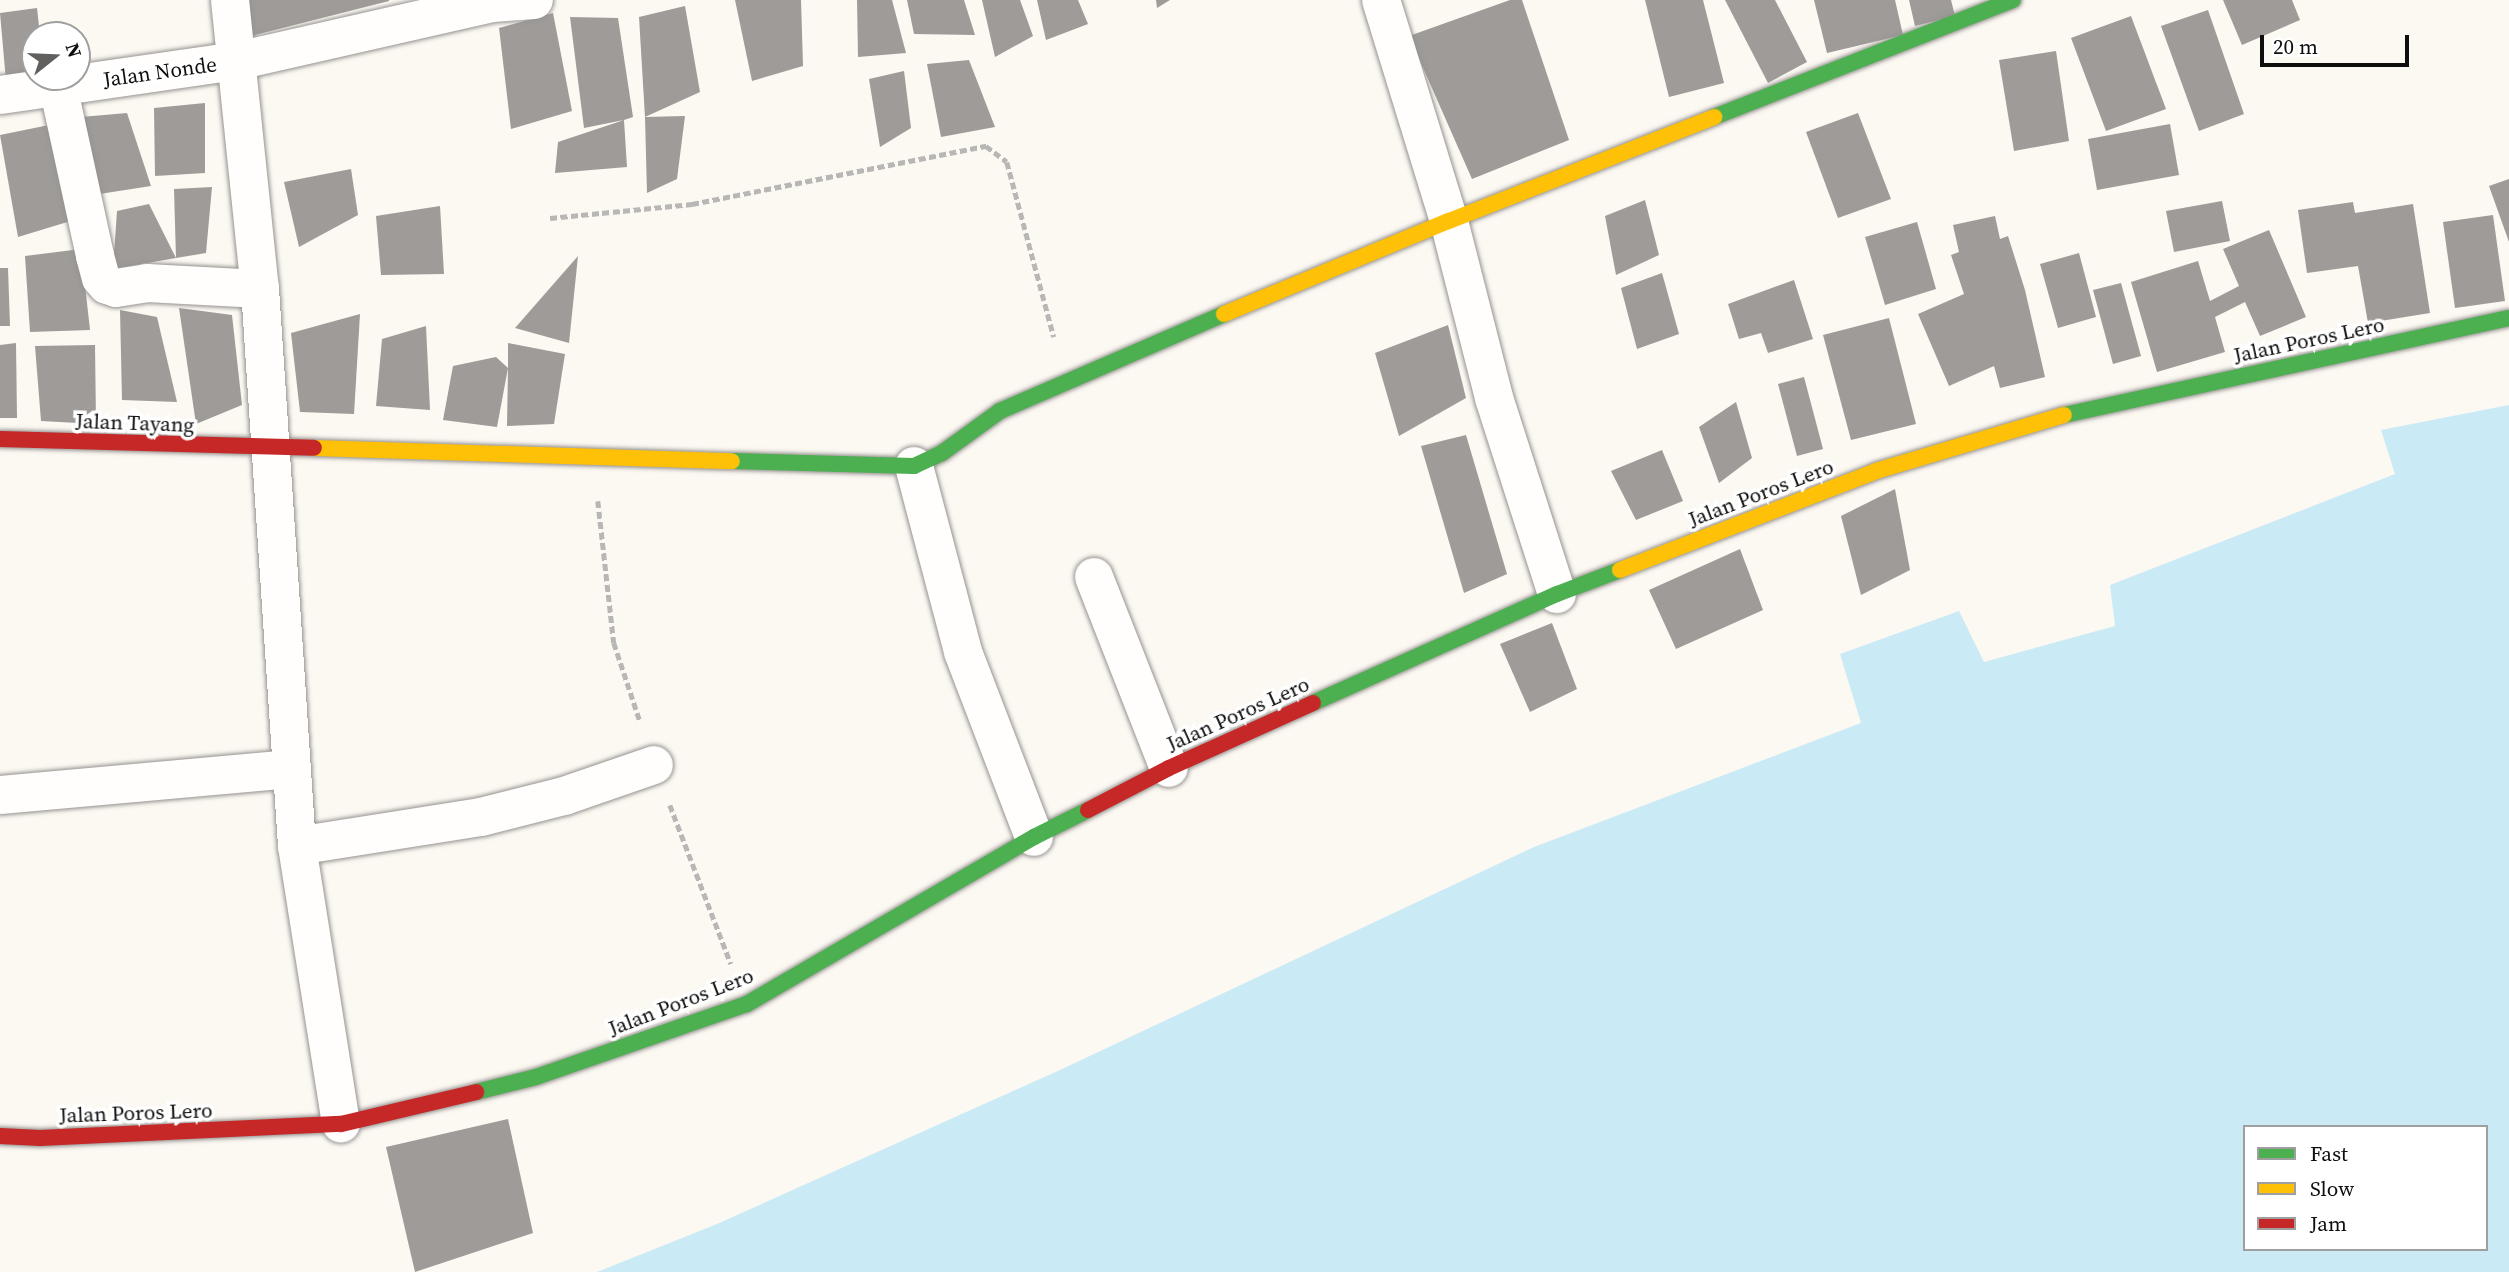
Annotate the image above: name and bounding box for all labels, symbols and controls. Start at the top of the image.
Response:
north arrow [21,21,91,91]
scale bar [2264,21,2413,65]
text: 20 m [2273,32,2318,61]
text: N [60,40,89,61]
street label: Jalan Nonde [102,52,218,92]
street label: Jalan Poros Lero [2231,312,2387,368]
street label: Jalan Tayang [75,408,195,438]
street label: Jalan Poros Lero [1685,454,1837,532]
street label: Jalan Poros Lero [1163,671,1313,757]
street label: Jalan Poros Lero [605,963,757,1041]
street label: Jalan Poros Lero [59,1098,213,1128]
legend [2243,1125,2488,1251]
text: Fast [2310,1139,2348,1168]
text: Slow [2310,1174,2354,1203]
text: Jam [2310,1209,2347,1238]

